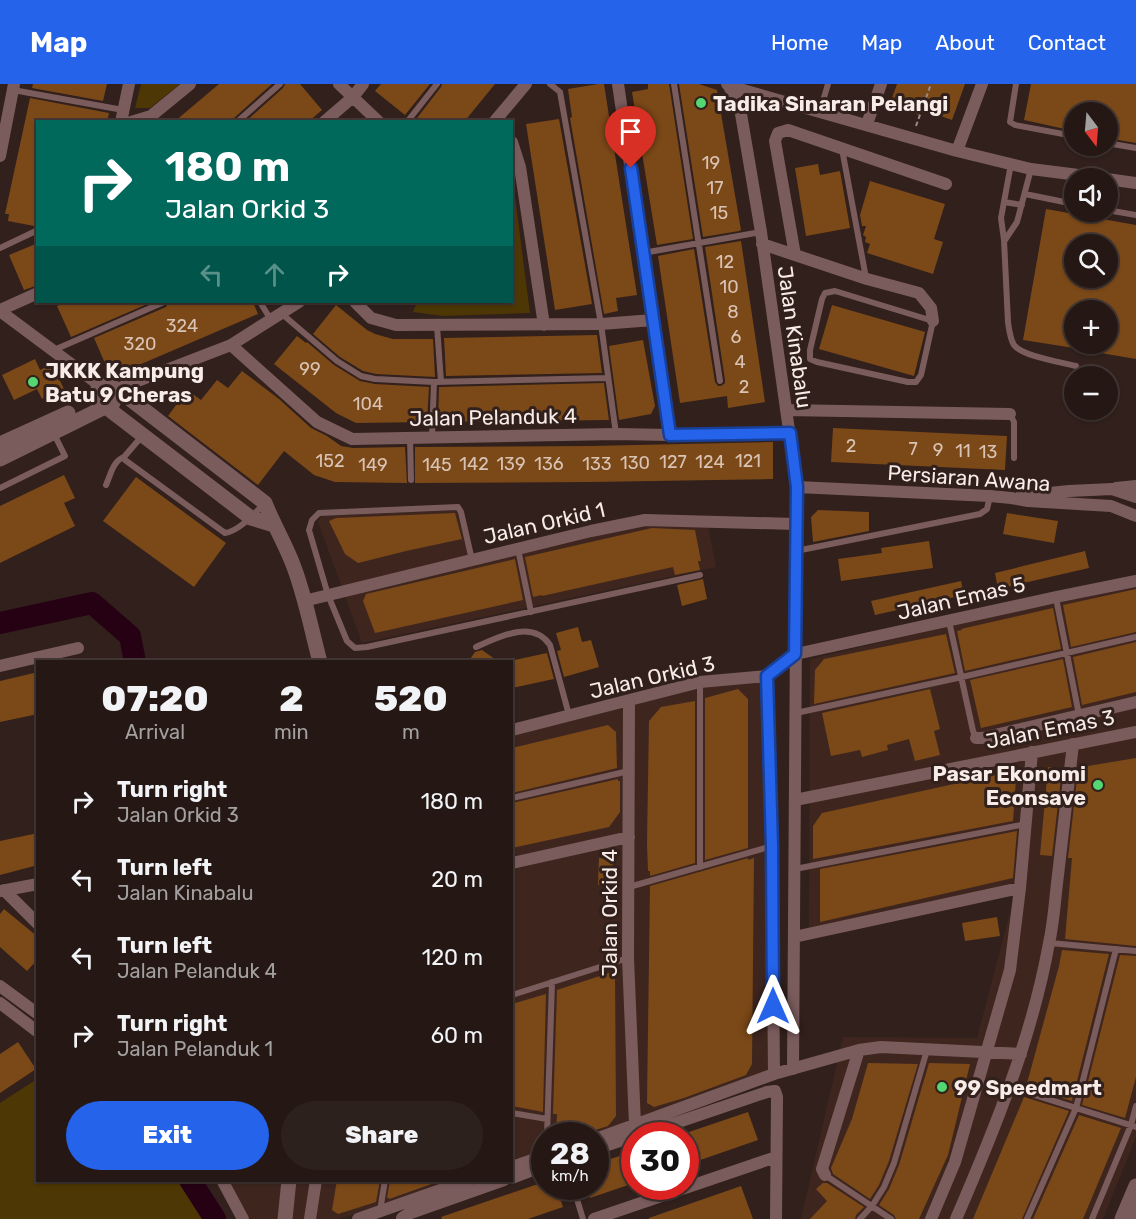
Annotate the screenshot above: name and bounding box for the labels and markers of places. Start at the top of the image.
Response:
place label: Tadika Sinaran Pelangi [713,91,948,116]
marker: Tadika Sinaran Pelangi [694,96,708,110]
pin [605,106,656,168]
place label: JKKK Kampung Batu 9 Cheras [45,358,204,407]
marker: JKKK Kampung Batu 9 Cheras [26,375,40,389]
place label: Pasar Ekonomi Econsave [932,761,1086,810]
marker: Pasar Ekonomi Econsave [1091,778,1105,792]
place label: 99 Speedmart [954,1075,1102,1100]
marker: 99 Speedmart [935,1080,949,1094]

